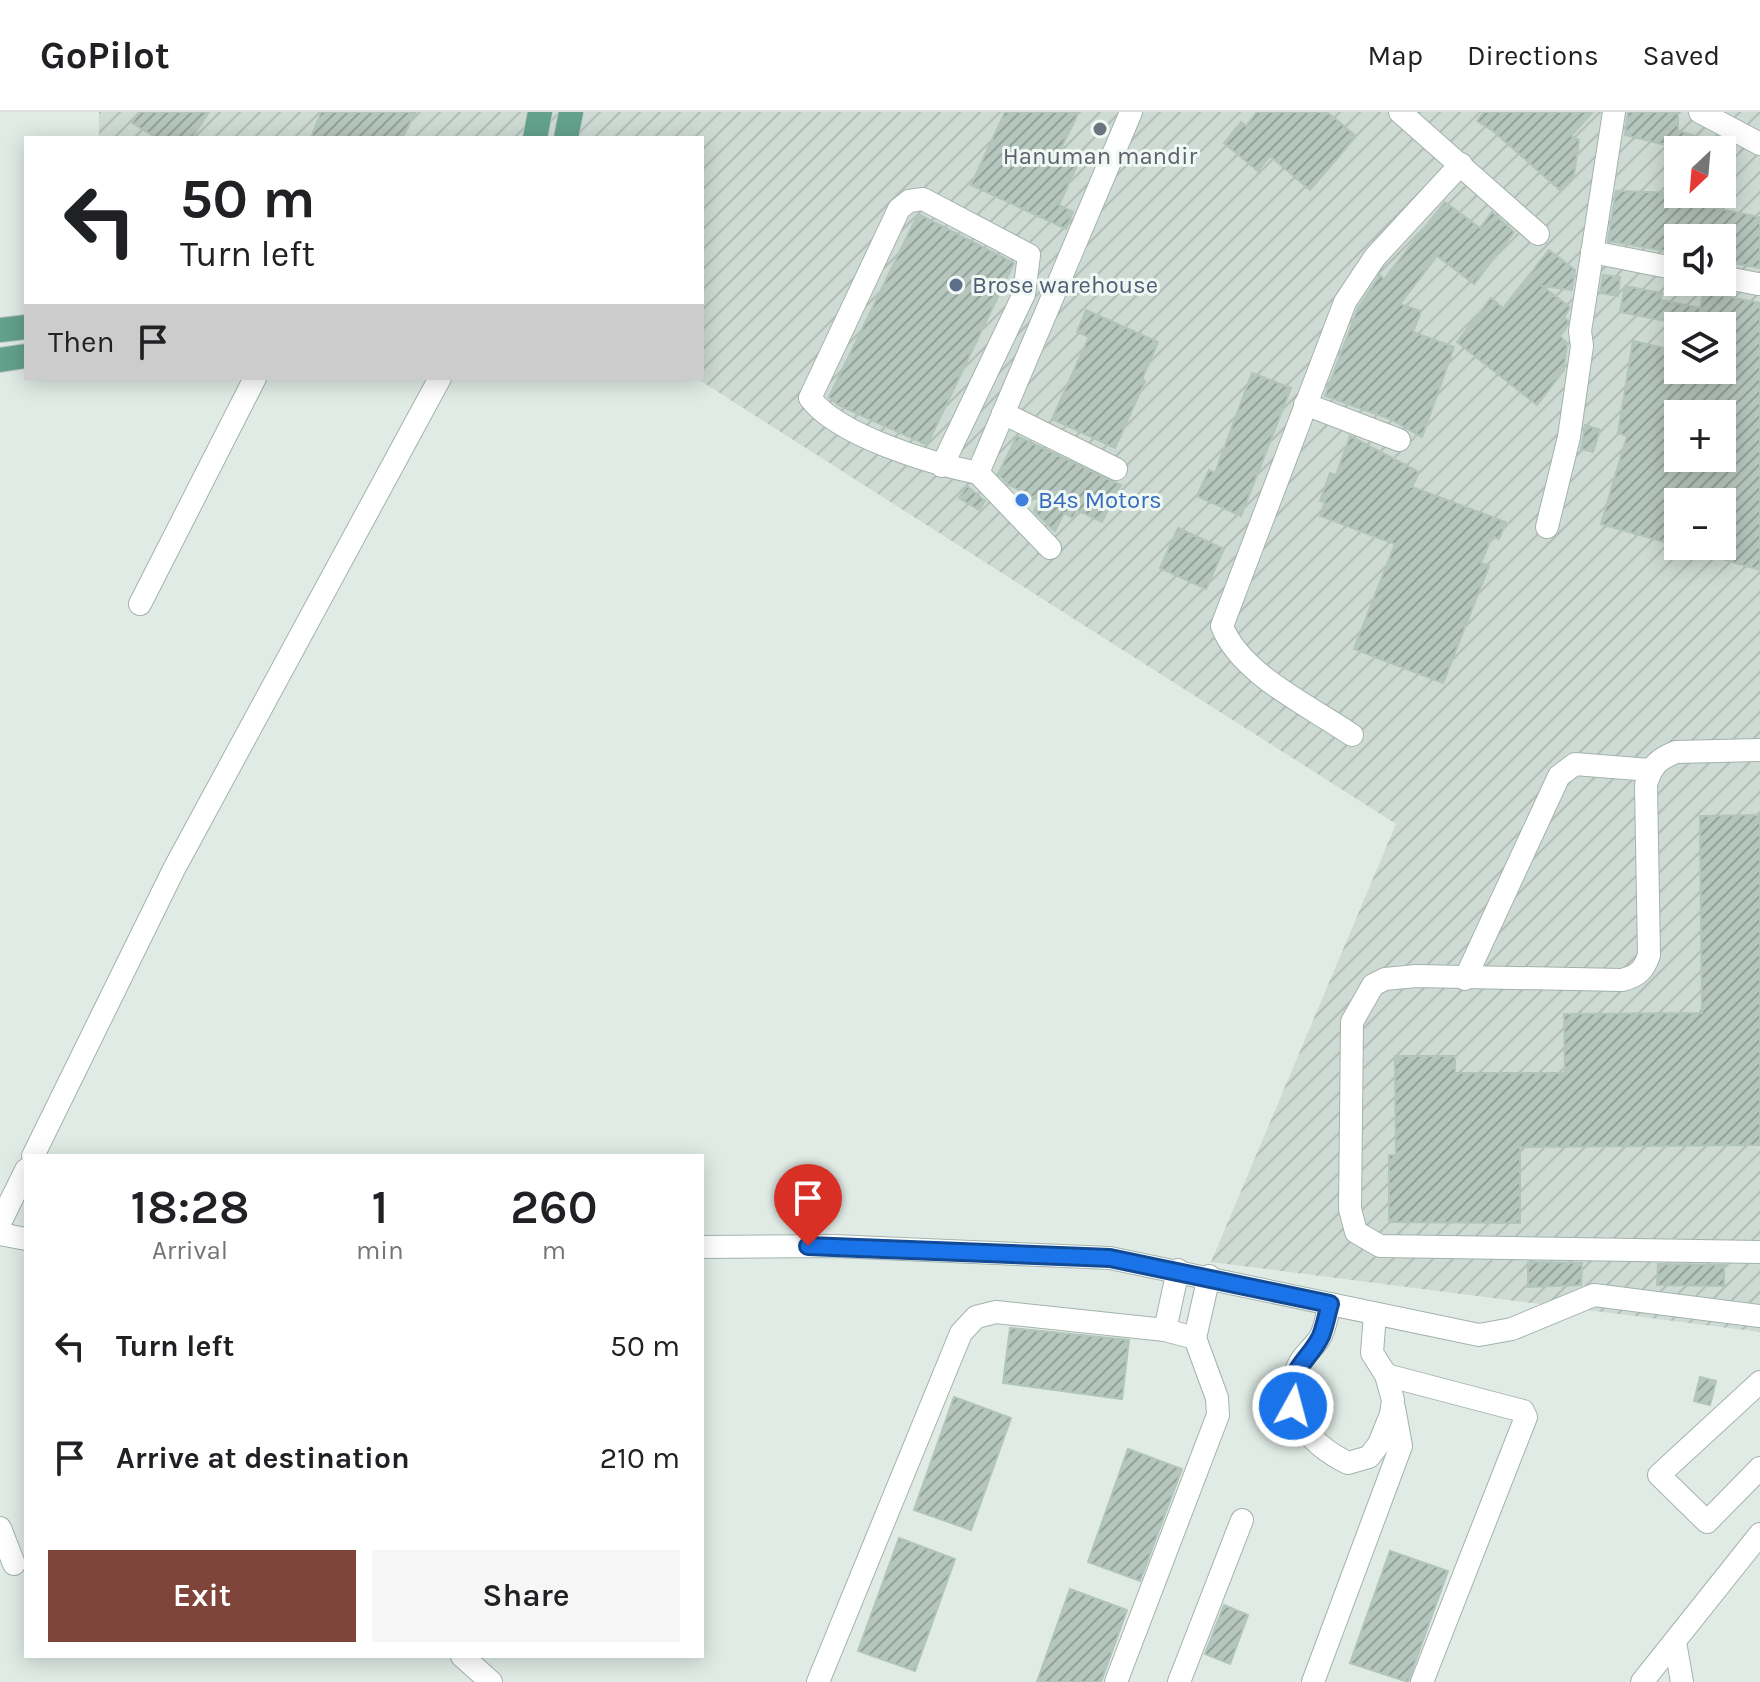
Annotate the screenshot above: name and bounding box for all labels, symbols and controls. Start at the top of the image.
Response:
text: GoPilot [40,33,170,78]
text: Map [1368,39,1423,72]
text: Directions [1467,39,1599,72]
text: Saved [1643,39,1720,72]
marker: Hanuman mandir [1091,120,1109,138]
north arrow [1664,136,1736,208]
map controls [1664,136,1736,560]
place label: Hanuman mandir [1003,142,1197,170]
text: 50 m [180,166,315,231]
icon: left [48,168,152,272]
button: sound [1664,224,1736,296]
text: Turn left [180,233,315,275]
place label: Brose warehouse [972,271,1158,299]
marker: Brose warehouse [947,276,965,294]
button: layers [1664,312,1736,384]
icon: arrive [131,320,175,364]
text: Then [48,324,115,360]
button: + [1664,400,1736,472]
place label: B4s Motors [1038,486,1162,514]
button: − [1664,488,1736,560]
marker: B4s Motors [1013,491,1031,509]
pin [774,1164,842,1246]
icon: arrive [786,1176,830,1220]
text: 18:28 [130,1179,250,1235]
text: 1 [372,1179,388,1235]
text: 260 [510,1179,598,1235]
text: Arrival [152,1235,228,1266]
text: min [356,1235,404,1266]
text: m [542,1235,566,1266]
icon: left [48,1324,92,1368]
text: Turn left [116,1328,234,1364]
text: 50 m [610,1328,680,1364]
position arrow [1251,1364,1335,1448]
icon: arrive [48,1436,92,1480]
text: Arrive at destination [116,1440,410,1476]
text: 210 m [600,1440,680,1476]
button: Exit [48,1550,356,1642]
button: Share [372,1550,680,1642]

